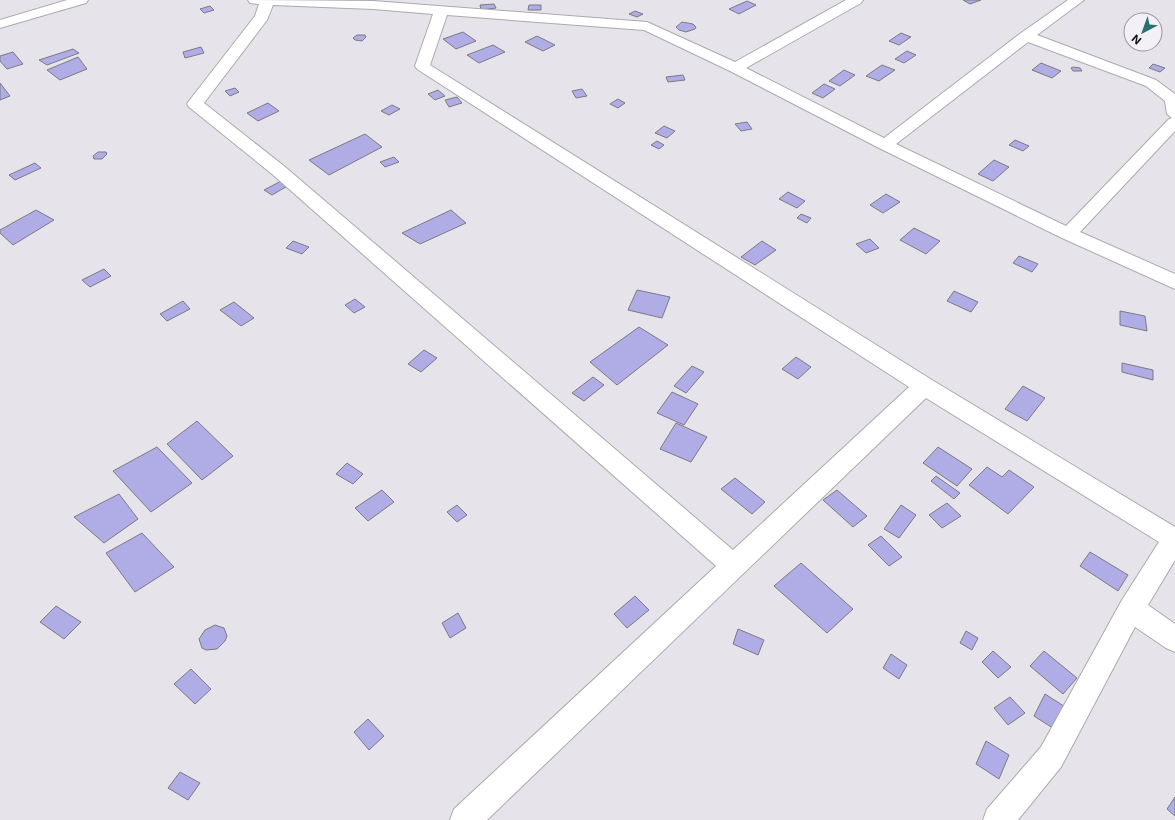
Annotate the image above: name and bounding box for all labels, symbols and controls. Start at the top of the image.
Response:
north arrow [1123,12,1163,52]
text: N [1129,32,1144,48]

